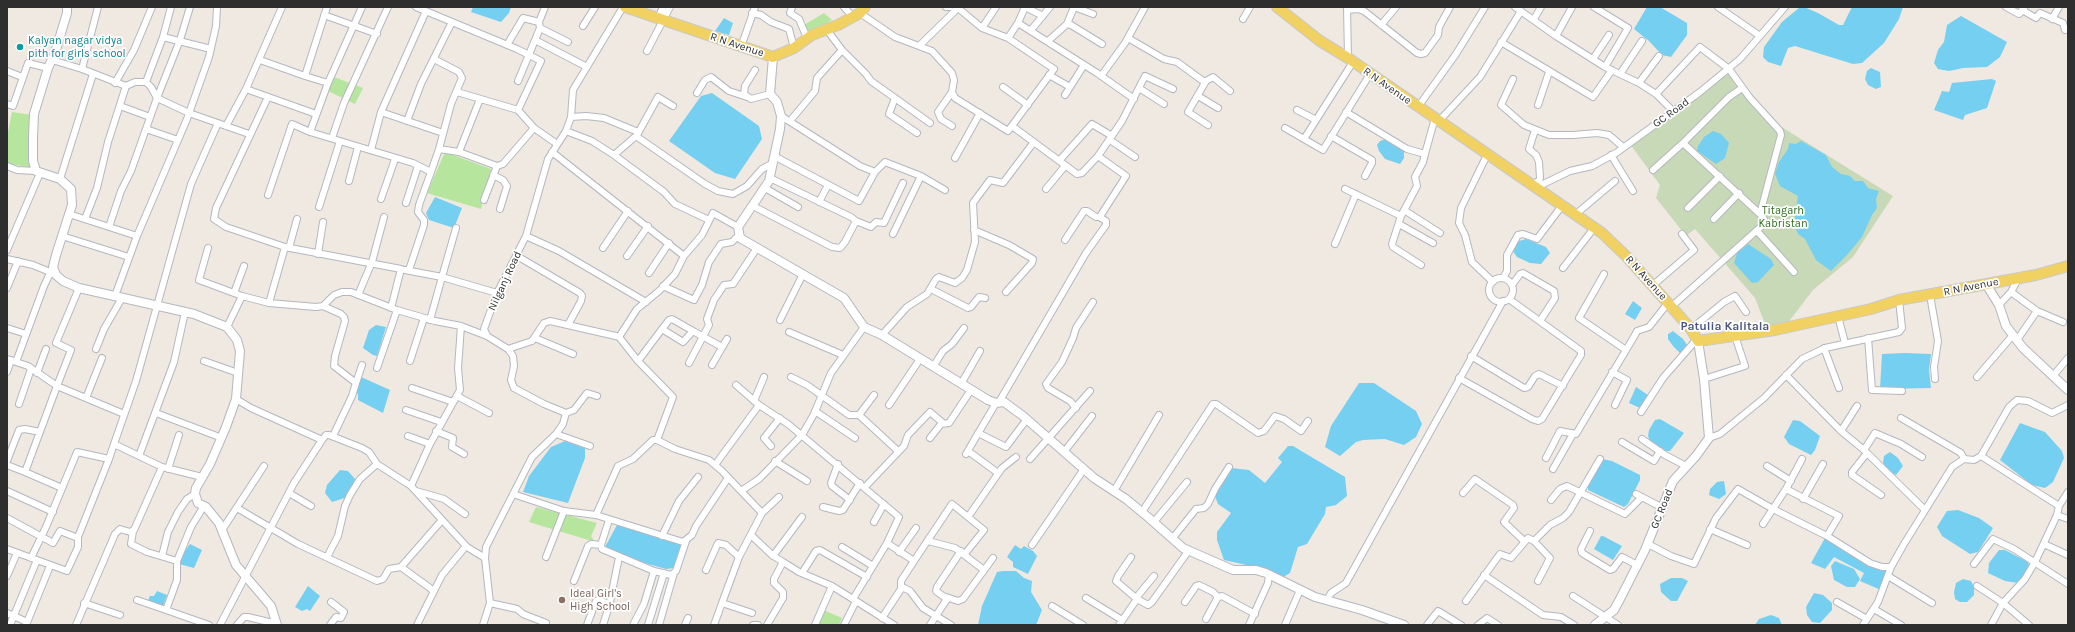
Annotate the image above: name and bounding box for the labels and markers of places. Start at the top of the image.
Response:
place label: Kalyan nagar vidya pith for girls school [28,34,126,60]
marker: Kalyan nagar vidya pith for girls school [15,42,25,52]
place label: Ideal Girl's High School [570,587,630,613]
marker: Ideal Girl's High School [557,595,567,605]

